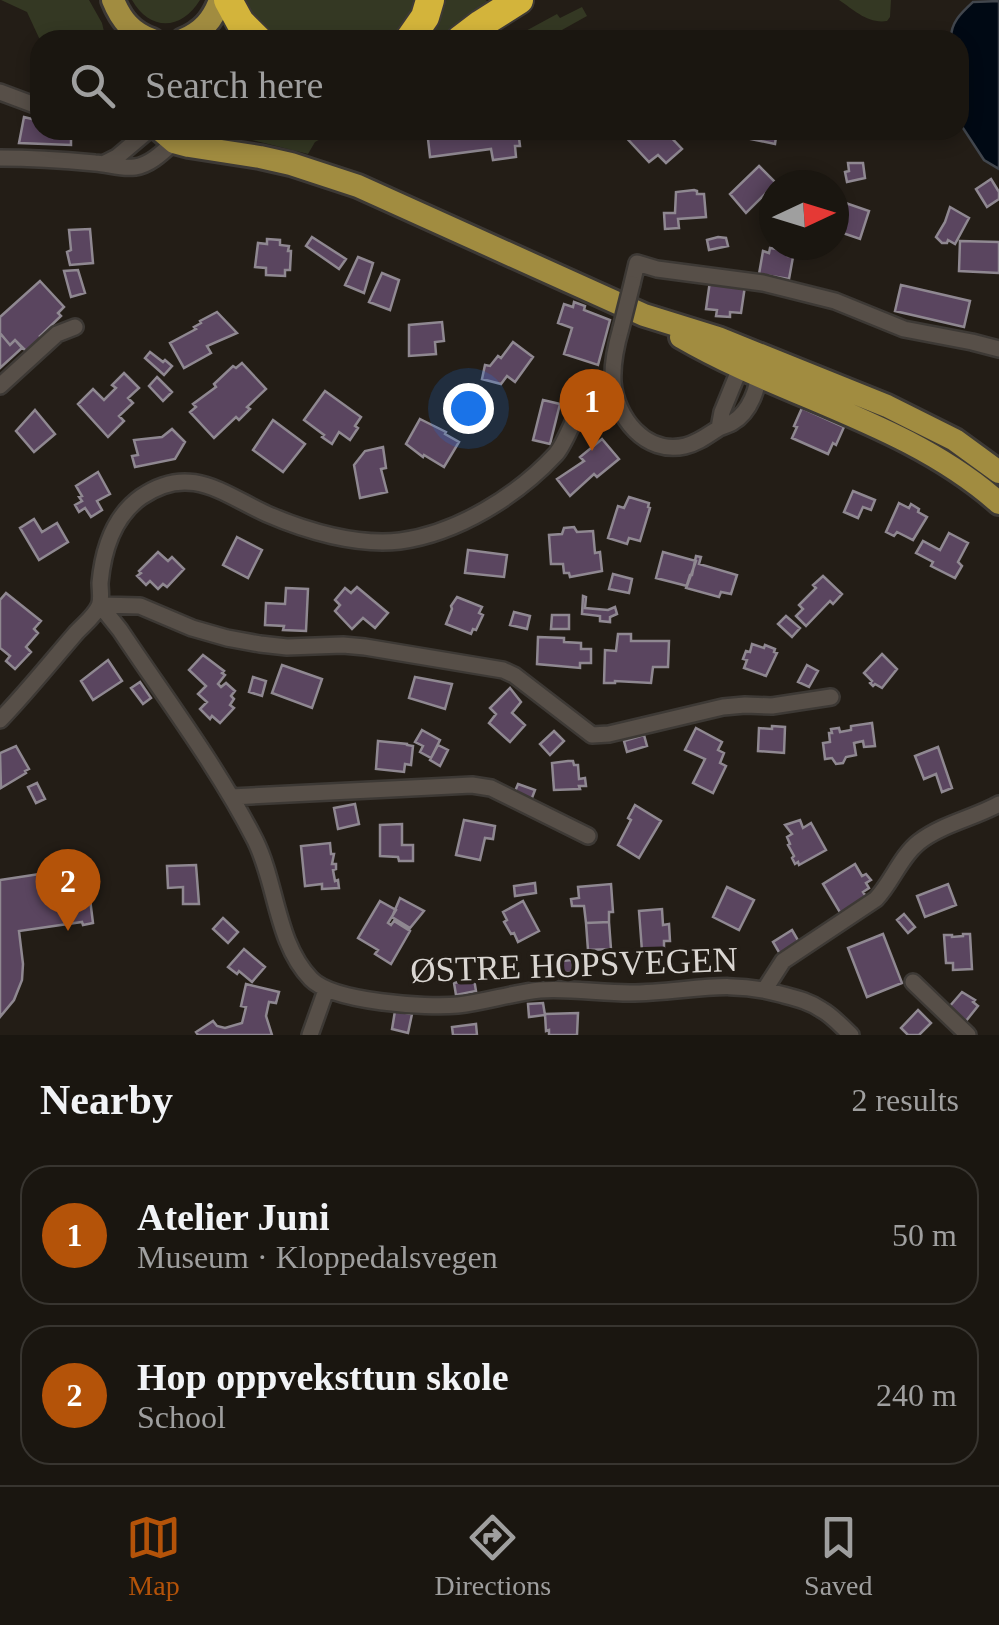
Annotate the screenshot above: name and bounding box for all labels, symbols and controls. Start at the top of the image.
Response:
search box [30,30,969,140]
icon: search [65,58,120,113]
text: Search here [145,64,323,106]
north arrow [759,170,849,260]
pin: 1 [560,368,624,451]
your location [443,383,494,434]
pin: 2 [36,848,100,931]
street label: ØSTRE HOPSVEGEN [410,940,738,990]
text: Nearby [40,1077,173,1123]
text: 2 results [851,1082,959,1118]
text: Atelier Juni [137,1196,329,1238]
text: 1 [67,1217,83,1253]
text: 50 m [892,1217,957,1253]
text: Museum · Kloppedalsvegen [137,1239,498,1275]
text: Hop oppveksttun skole [137,1356,509,1398]
text: 2 [67,1377,83,1413]
text: 240 m [876,1377,957,1413]
text: School [137,1399,226,1435]
tab: Map [126,1510,181,1602]
tab: Directions [434,1510,551,1602]
tab: Saved [804,1510,873,1602]

